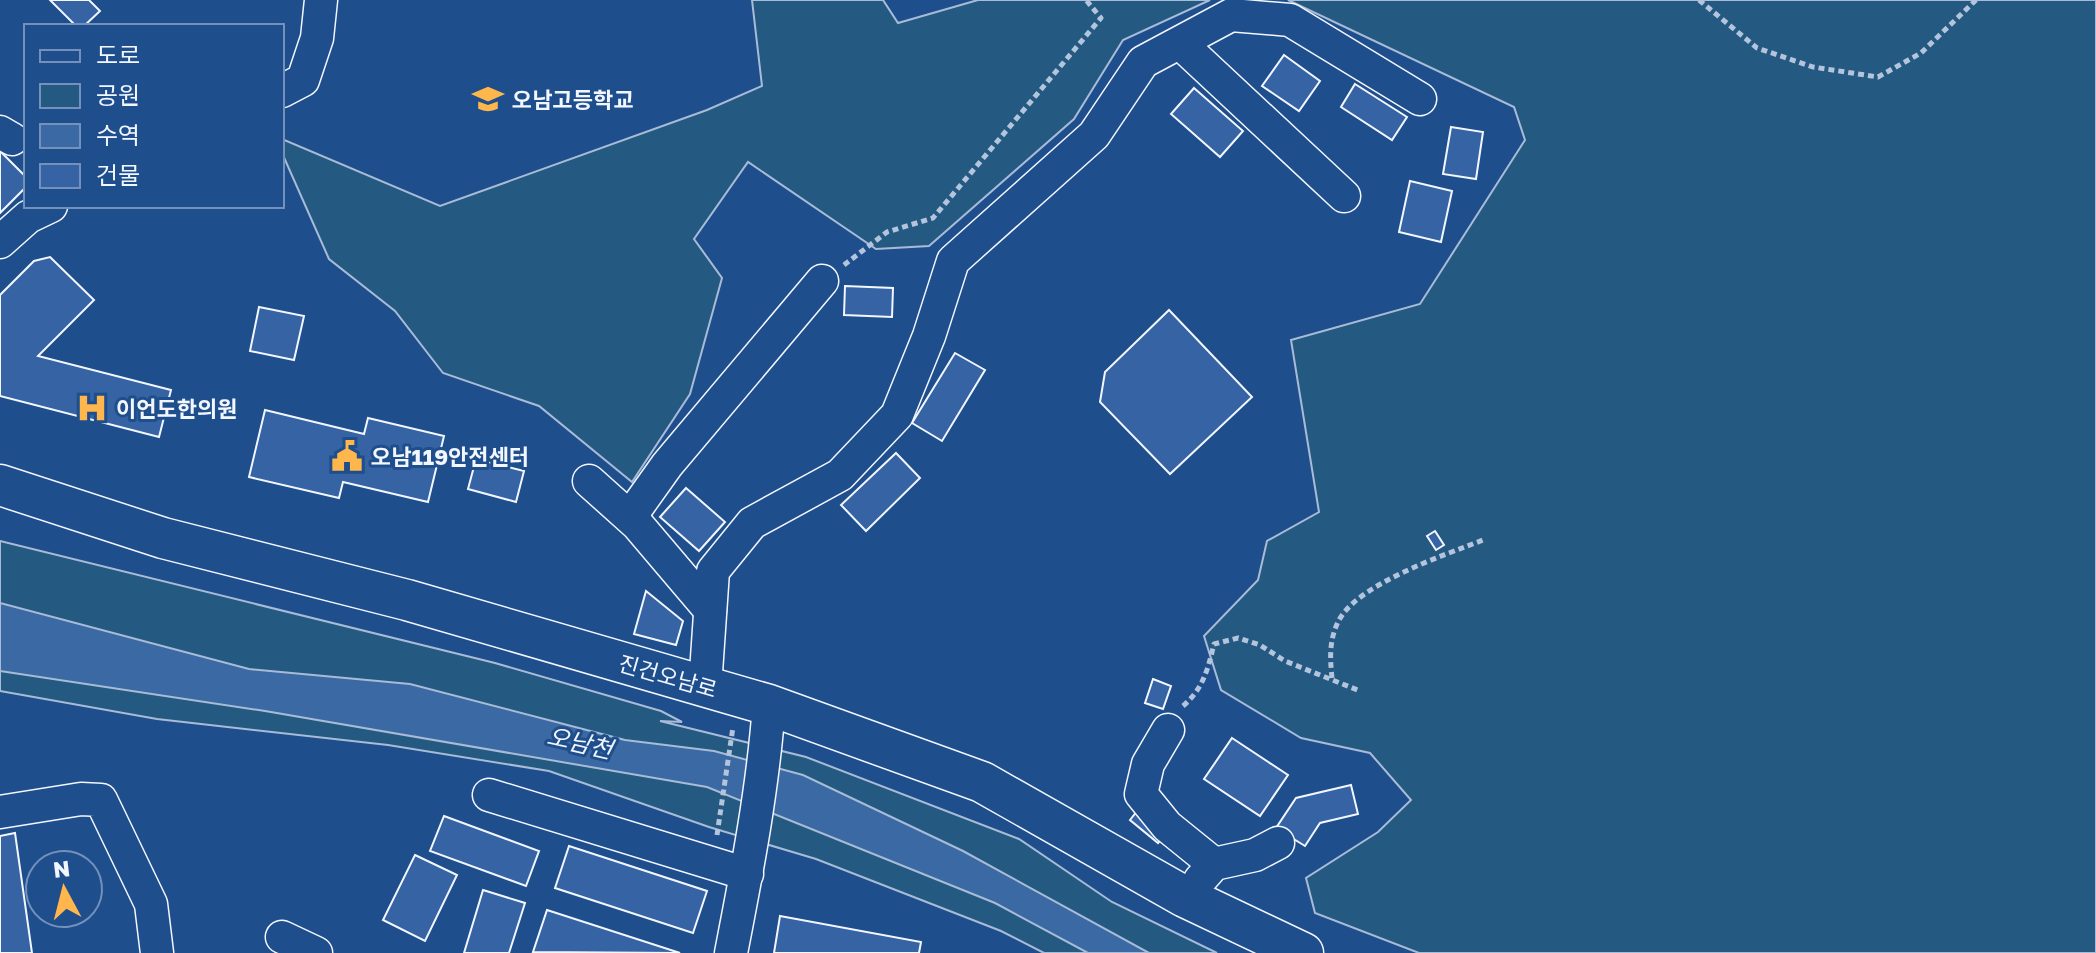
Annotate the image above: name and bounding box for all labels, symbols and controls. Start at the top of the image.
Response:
legend [24,24,284,208]
text: 도로 [96,40,140,69]
text: 공원 [96,80,140,109]
school or university icon: 오남고등학교 [471,82,505,116]
place label: 오남고등학교 [512,86,633,113]
text: 수역 [96,120,140,149]
text: 건물 [96,160,140,189]
hospital icon: 이언도한의원 [75,391,109,425]
place label: 이언도한의원 [116,395,237,422]
public building icon: 오남119안전센터 [330,439,364,473]
place label: 오남119안전센터 [371,443,529,470]
street label: 진건오남로 [616,649,720,703]
water label: 오남천 [544,720,618,764]
north arrow [24,849,104,929]
text: N [52,854,71,883]

